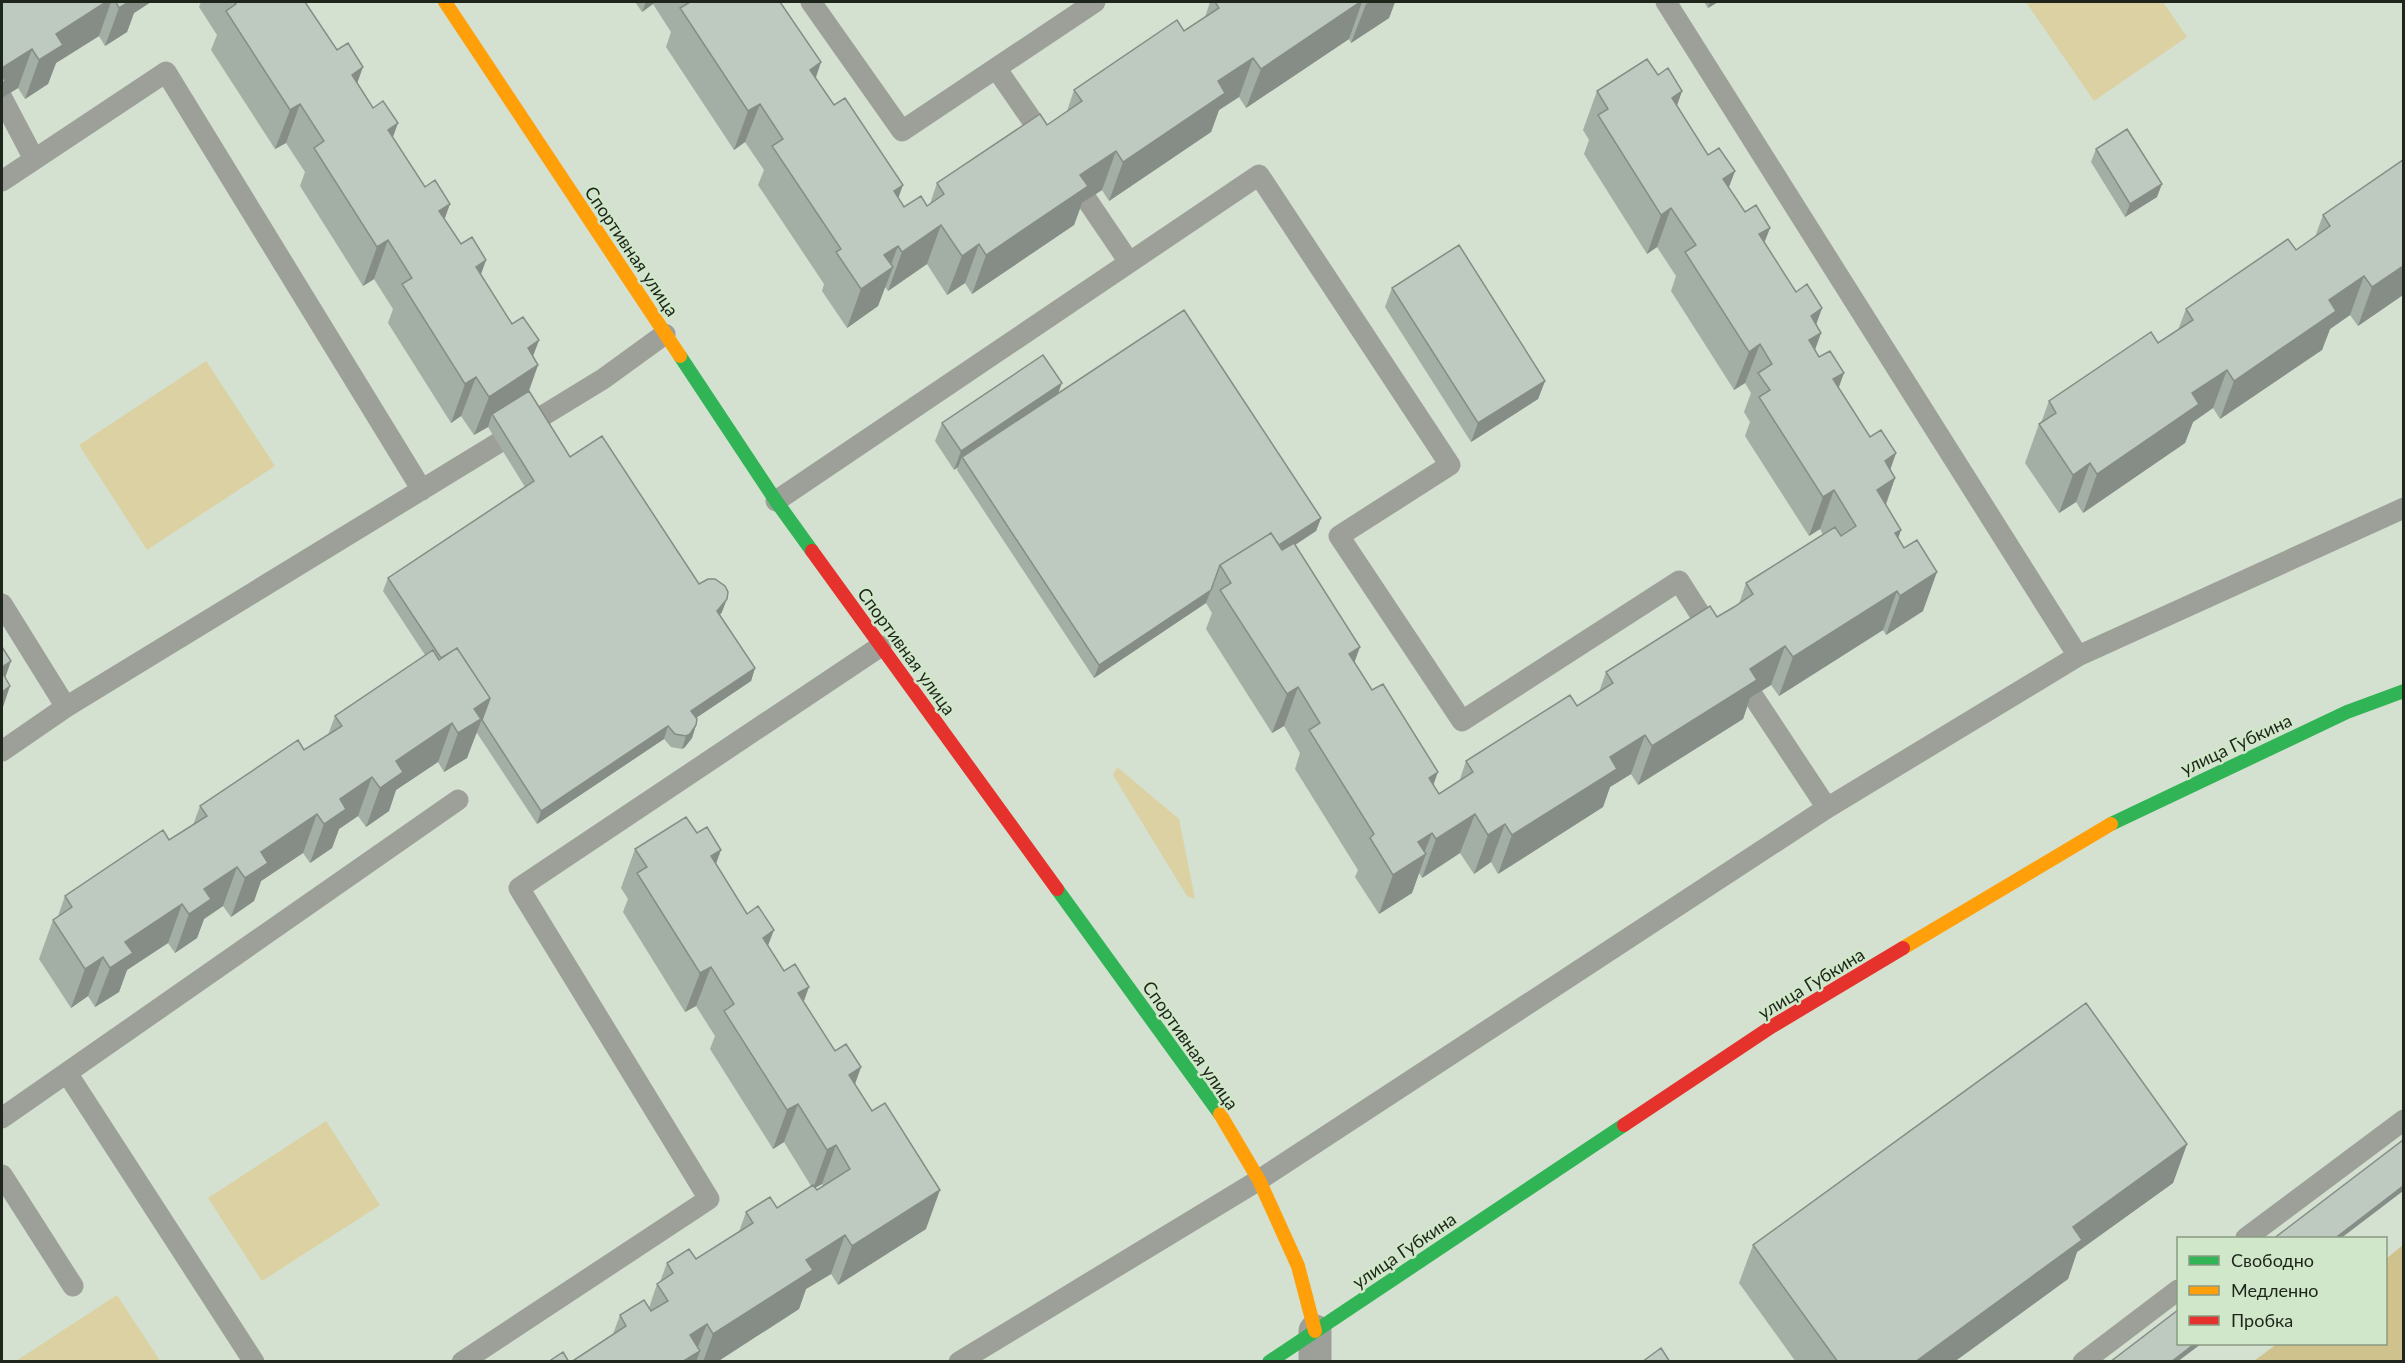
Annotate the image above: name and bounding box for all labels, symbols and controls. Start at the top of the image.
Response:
street label: Спортивная улица [580,182,684,320]
street label: Спортивная улица [853,583,961,719]
street label: улица Губкина [2177,709,2295,779]
street label: улица Губкина [1754,943,1868,1023]
street label: Спортивная улица [1138,976,1244,1114]
street label: улица Губкина [1348,1207,1460,1293]
legend [2177,1237,2387,1345]
text: Свободно [2231,1249,2314,1271]
text: Медленно [2231,1279,2319,1301]
text: Пробка [2231,1309,2293,1331]

